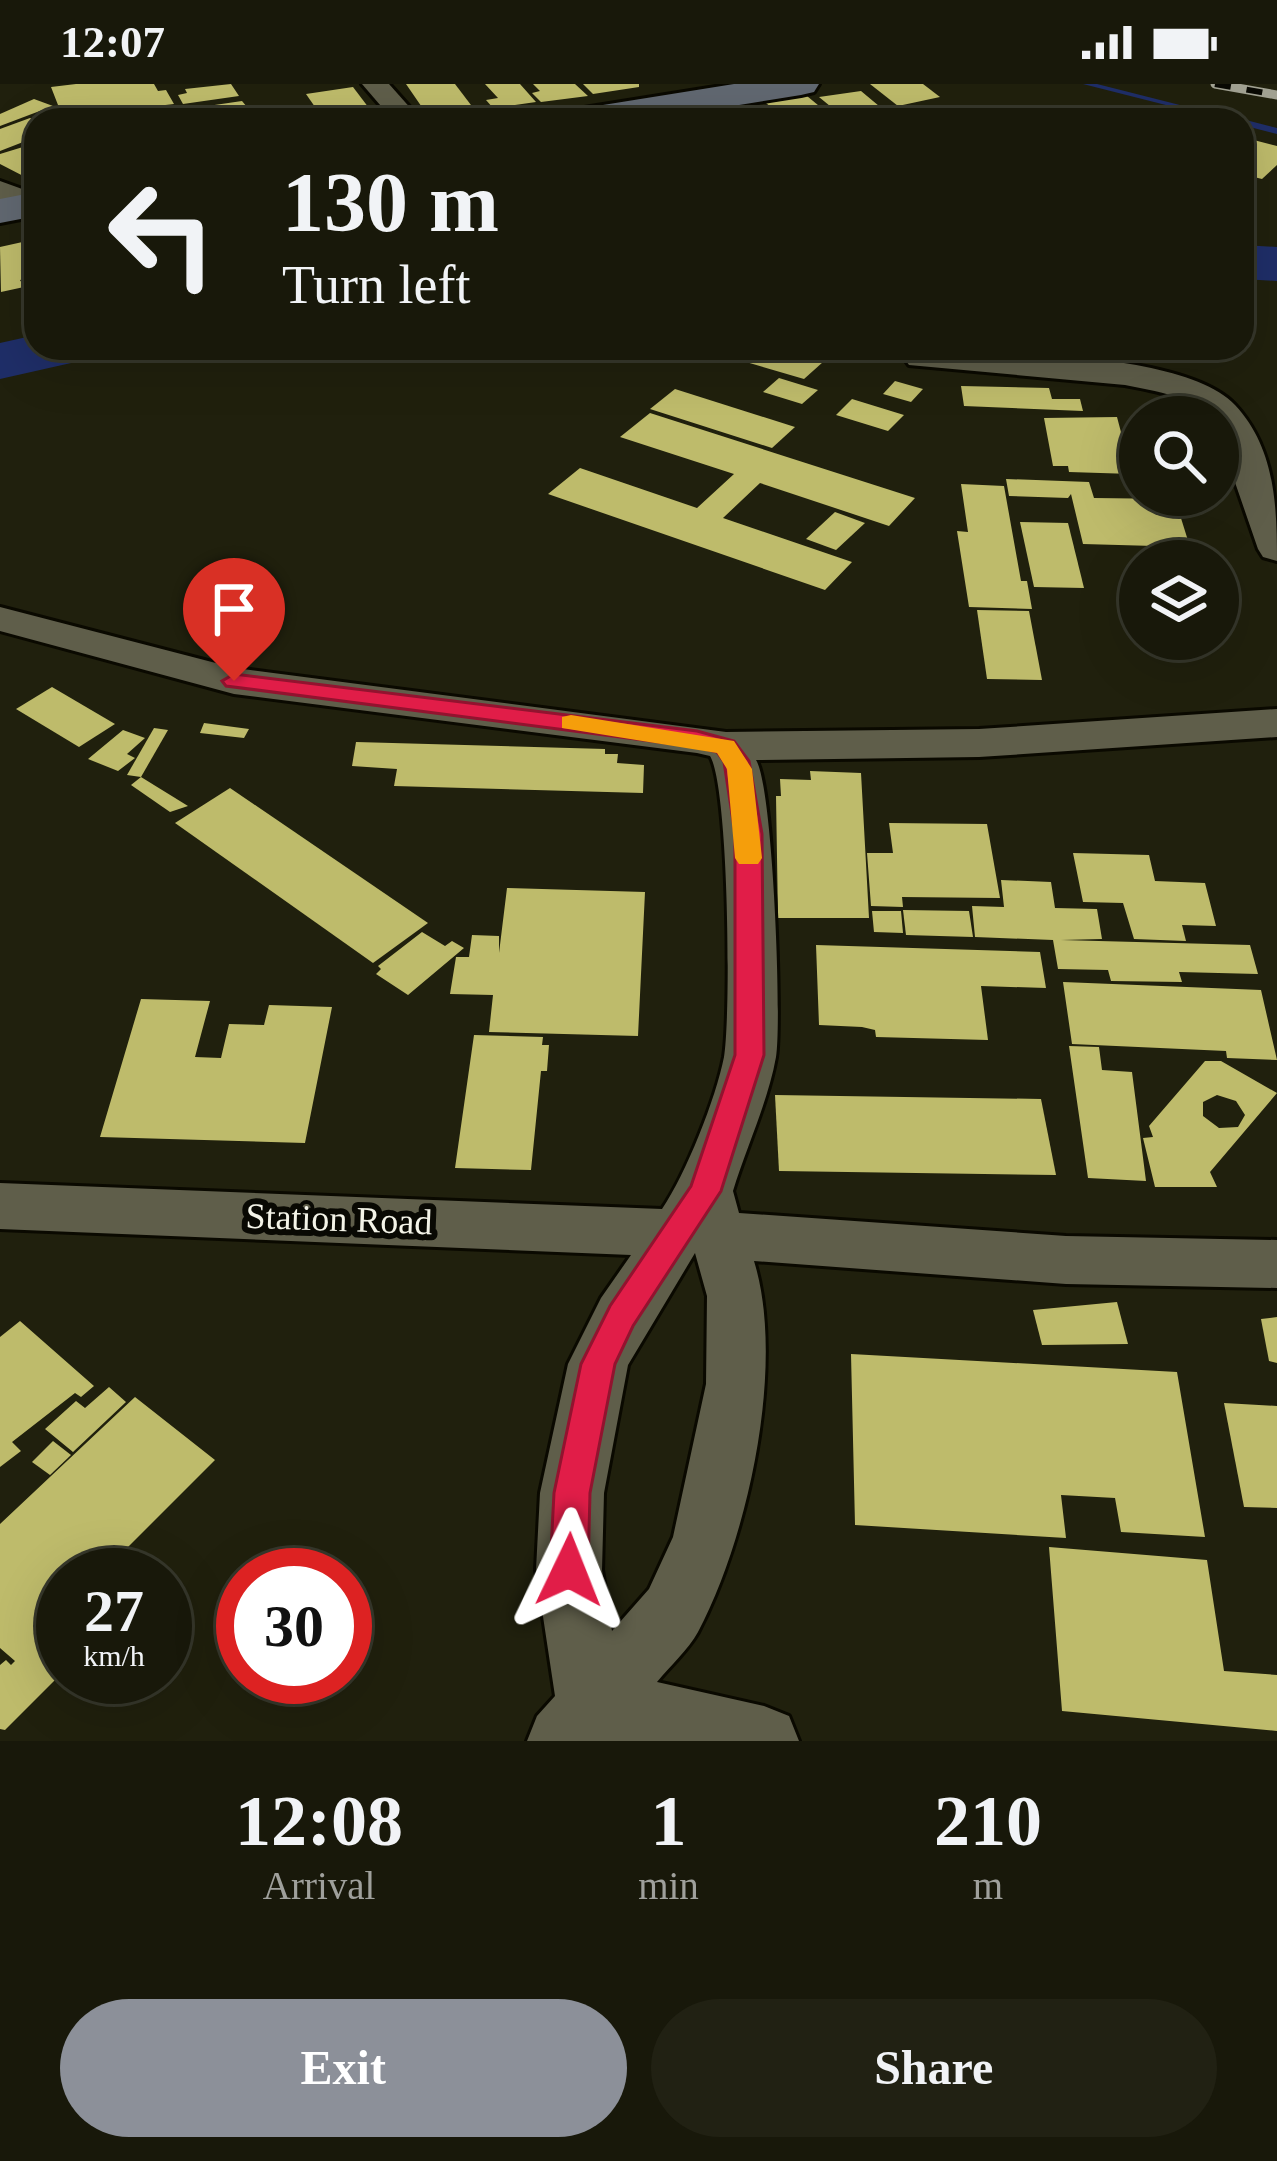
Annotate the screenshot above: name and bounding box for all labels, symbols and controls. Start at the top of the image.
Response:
text: 12:07 [60,17,165,67]
icon: left [84,156,240,312]
text: 130 m [282,156,499,249]
text: Turn left [282,255,471,315]
map controls [1119,396,1239,660]
button: search [1119,396,1239,516]
button: layers [1119,540,1239,660]
pin [183,558,285,681]
icon: arrive [201,576,267,642]
street label: Station Road [245,1196,433,1242]
position arrow [506,1507,632,1633]
speed limit sign: 30 [216,1548,372,1704]
text: 27 [84,1578,144,1644]
text: km/h [83,1639,145,1672]
text: 12:08 [235,1781,403,1861]
text: 1 [650,1781,686,1861]
text: 210 [934,1781,1042,1861]
text: Arrival [263,1864,375,1907]
text: min [638,1864,699,1907]
text: m [973,1864,1003,1907]
button: Exit [60,1999,627,2137]
button: Share [651,1999,1217,2137]

